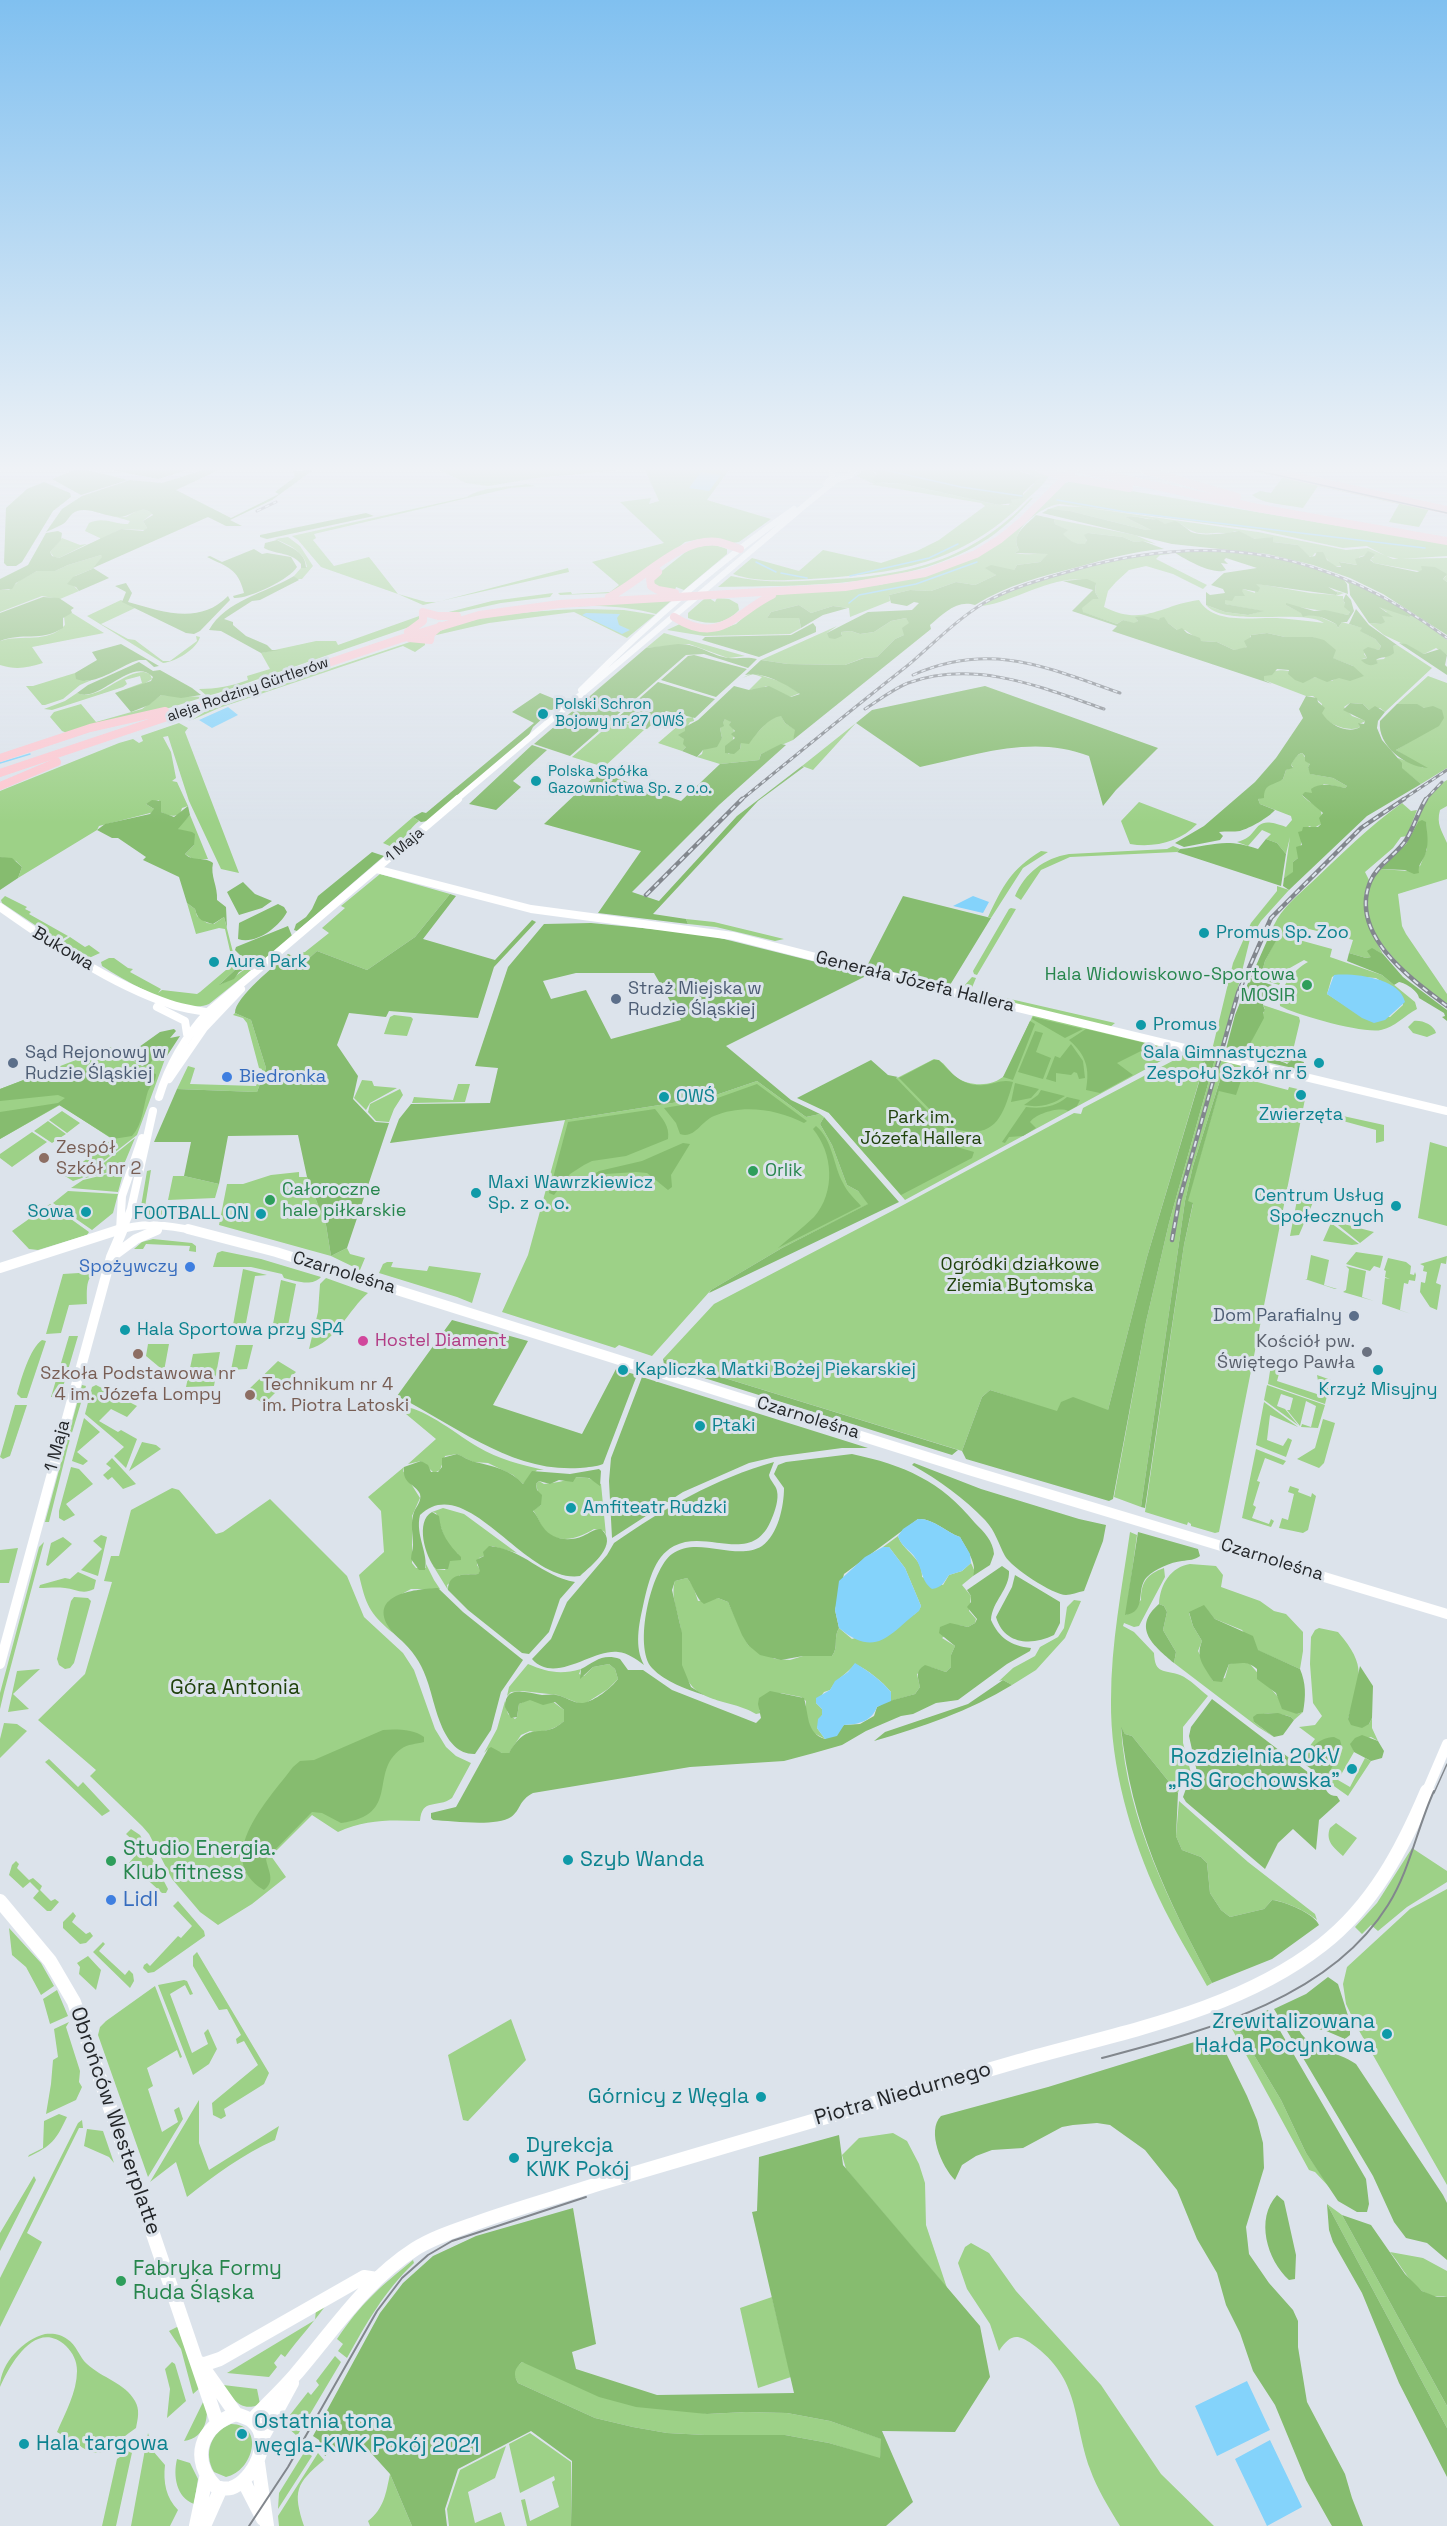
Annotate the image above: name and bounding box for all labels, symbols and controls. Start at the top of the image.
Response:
street label: aleja Rodziny Gürtlerów [165,654,331,726]
place label: Polski Schron Bojowy nr 27 OWŚ [555,696,684,731]
marker: Polski Schron Bojowy nr 27 OWŚ [536,707,550,721]
place label: Polska Spółka Gazownictwa Sp. z o.o. [548,763,712,798]
marker: Polska Spółka Gazownictwa Sp. z o.o. [529,774,543,788]
street label: 1 Maja [382,824,428,866]
street label: Bukowa [28,922,98,976]
place label: Promus Sp. Zoo [1216,922,1349,944]
marker: Promus Sp. Zoo [1197,926,1211,940]
street label: Generała Józefa Hallera [813,947,1017,1017]
place label: Aura Park [226,951,307,973]
marker: Aura Park [207,955,221,969]
place label: Hala Widowiskowo-Sportowa MOSIR [1045,964,1295,1006]
place label: Straż Miejska w Rudzie Śląskiej [628,978,762,1020]
marker: Hala Widowiskowo-Sportowa MOSIR [1300,978,1314,992]
marker: Straż Miejska w Rudzie Śląskiej [609,992,623,1006]
place label: Promus [1153,1014,1217,1036]
marker: Promus [1134,1018,1148,1032]
place label: Sąd Rejonowy w Rudzie Śląskiej [25,1042,166,1084]
place label: Sala Gimnastyczna Zespołu Szkół nr 5 [1143,1042,1307,1084]
marker: Sąd Rejonowy w Rudzie Śląskiej [6,1056,20,1070]
marker: Sala Gimnastyczna Zespołu Szkół nr 5 [1312,1056,1326,1070]
place label: Biedronka [239,1066,326,1088]
marker: Biedronka [220,1070,234,1084]
place label: OWŚ [676,1086,715,1108]
marker: Zwierzęta [1294,1088,1308,1102]
marker: OWŚ [657,1090,671,1104]
place label: Zwierzęta [1259,1104,1343,1126]
park label: Park im. Józefa Hallera [860,1107,982,1150]
place label: Zespół Szkół nr 2 [56,1137,141,1180]
marker: Zespół Szkół nr 2 [37,1151,51,1165]
place label: Orlik [765,1160,802,1182]
marker: Orlik [746,1164,760,1178]
place label: Maxi Wawrzkiewicz Sp. z o. o. [488,1172,653,1214]
place label: Całoroczne hale piłkarskie [282,1179,406,1222]
place label: Centrum Usług Społecznych [1254,1185,1384,1228]
marker: Maxi Wawrzkiewicz Sp. z o. o. [469,1186,483,1200]
marker: Całoroczne hale piłkarskie [263,1193,277,1207]
marker: Centrum Usług Społecznych [1389,1199,1403,1213]
place label: Sowa [27,1201,74,1223]
place label: FOOTBALL ON [134,1203,249,1225]
marker: Sowa [79,1205,93,1219]
marker: FOOTBALL ON [254,1207,268,1221]
street label: Czarnoleśna [290,1247,398,1299]
park label: Ogródki działkowe Ziemia Bytomska [941,1254,1099,1296]
place label: Spożywczy [79,1256,178,1278]
marker: Spożywczy [183,1260,197,1274]
place label: Dom Parafialny [1213,1305,1342,1327]
marker: Dom Parafialny [1347,1309,1361,1323]
place label: Hala Sportowa przy SP4 [137,1319,344,1341]
marker: Hala Sportowa przy SP4 [118,1323,132,1337]
place label: Hostel Diament [375,1330,507,1352]
place label: Kościół pw. Świętego Pawła [1217,1331,1355,1374]
marker: Hostel Diament [356,1334,370,1348]
marker: Kościół pw. Świętego Pawła [1360,1345,1374,1359]
marker: Szkoła Podstawowa nr 4 im. Józefa Lompy [131,1347,145,1361]
place label: Kapliczka Matki Bożej Piekarskiej [635,1359,916,1381]
place label: Szkoła Podstawowa nr 4 im. Józefa Lompy [40,1363,236,1406]
marker: Kapliczka Matki Bożej Piekarskiej [616,1363,630,1377]
marker: Krzyż Misyjny [1371,1363,1385,1377]
place label: Technikum nr 4 im. Piotra Latoski [262,1374,409,1416]
place label: Krzyż Misyjny [1319,1379,1437,1401]
marker: Technikum nr 4 im. Piotra Latoski [243,1388,257,1402]
street label: Czarnoleśna [754,1392,862,1444]
place label: Ptaki [712,1415,755,1437]
street label: 1 Maja [41,1418,75,1474]
marker: Ptaki [693,1419,707,1433]
place label: Amfiteatr Rudzki [583,1497,727,1519]
marker: Amfiteatr Rudzki [564,1501,578,1515]
street label: Czarnoleśna [1218,1534,1326,1586]
park label: Góra Antonia [170,1675,300,1701]
place label: Rozdzielnia 20kV „RS Grochowska” [1168,1744,1340,1794]
marker: Rozdzielnia 20kV „RS Grochowska” [1345,1762,1359,1776]
place label: Studio Energia. Klub fitness [123,1836,276,1886]
place label: Szyb Wanda [580,1847,704,1873]
marker: Szyb Wanda [561,1853,575,1867]
marker: Studio Energia. Klub fitness [104,1854,118,1868]
place label: Lidl [123,1887,158,1913]
marker: Lidl [104,1893,118,1907]
street label: Obrońców Westerplatte [64,2004,166,2238]
place label: Zrewitalizowana Hałda Pocynkowa [1195,2009,1375,2059]
marker: Zrewitalizowana Hałda Pocynkowa [1380,2027,1394,2041]
street label: Piotra Niedurnego [812,2057,994,2131]
place label: Górnicy z Węgla [588,2084,749,2110]
marker: Górnicy z Węgla [754,2090,768,2104]
place label: Dyrekcja KWK Pokój [526,2133,630,2183]
marker: Dyrekcja KWK Pokój [507,2151,521,2165]
place label: Fabryka Formy Ruda Śląska [133,2256,282,2306]
marker: Fabryka Formy Ruda Śląska [114,2274,128,2288]
place label: Ostatnia tona węgla-KWK Pokój 2021 [254,2409,480,2459]
marker: Ostatnia tona węgla-KWK Pokój 2021 [235,2427,249,2441]
place label: Hala targowa [36,2431,169,2457]
marker: Hala targowa [17,2437,31,2451]

